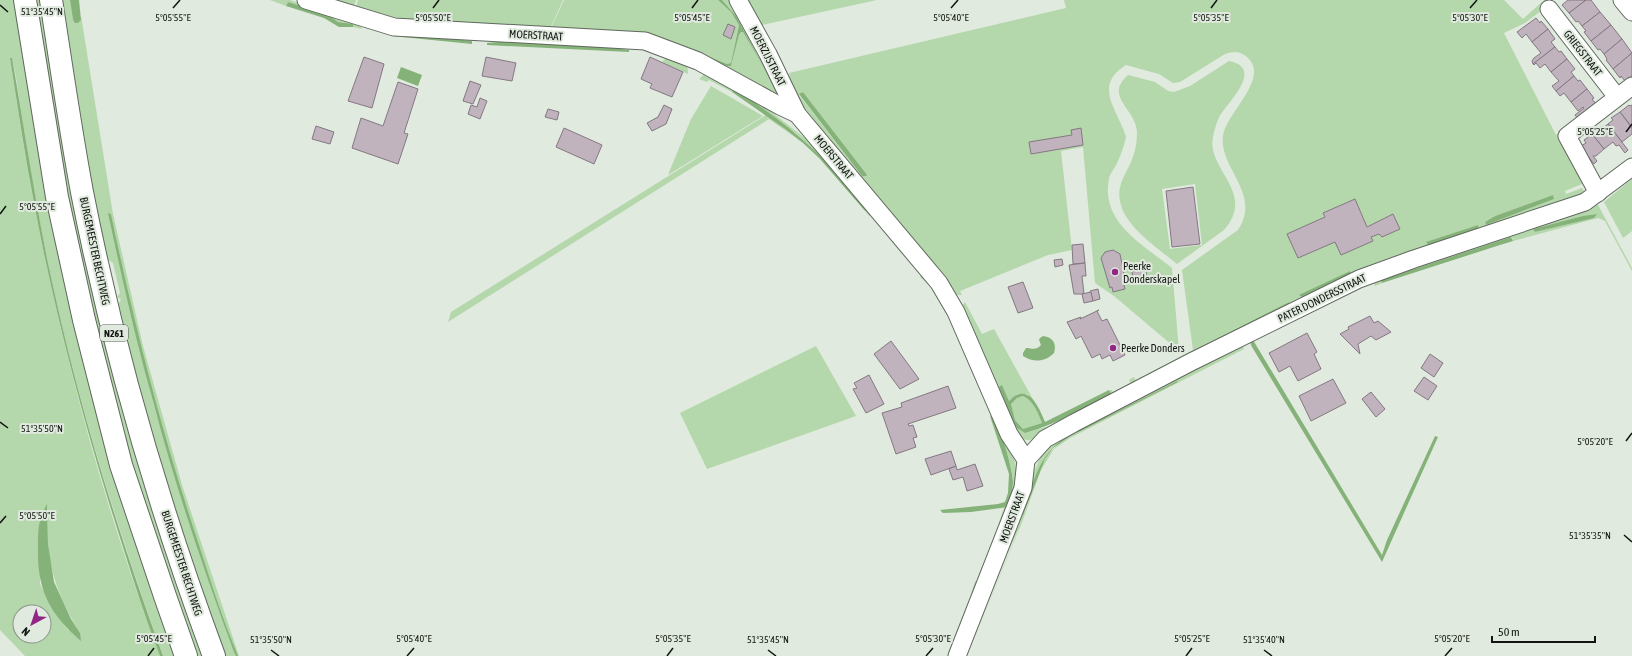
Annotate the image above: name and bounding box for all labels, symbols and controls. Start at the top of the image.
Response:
text: 51°35'45"N [21,6,63,17]
text: 5°05'55"E [155,12,191,23]
text: 5°05'50"E [415,12,451,23]
text: 5°05'45"E [674,12,710,23]
text: 5°05'40"E [933,12,969,23]
text: 5°05'35"E [1193,12,1229,23]
text: 5°05'30"E [1452,12,1488,23]
street label: MOERZIJSTRAAT [748,24,788,88]
street label: MOERSTRAAT [509,28,563,42]
street label: GRIEGSTRAAT [1561,28,1605,78]
text: 5°05'25"E [1577,126,1613,137]
street label: MOERSTRAAT [812,132,856,182]
street label: BURGEMEESTER BECHTWEG [78,196,112,306]
text: 5°05'55"E [19,201,55,212]
place label: Peerke Donderskapel [1123,260,1180,285]
marker: Peerke Donderskapel [1110,267,1120,277]
street label: PATER DONDERSSTRAAT [1276,271,1368,325]
road number: N261 [100,325,128,341]
place label: Peerke Donders [1121,342,1185,354]
marker: Peerke Donders [1108,343,1118,353]
text: 51°35'50"N [21,423,63,434]
text: 5°05'20"E [1577,436,1613,447]
street label: MOERSTRAAT [997,489,1027,544]
street label: BURGEMEESTER BECHTWEG [159,509,205,617]
text: 5°05'50"E [19,510,55,521]
text: 51°35'35"N [1569,530,1611,541]
north arrow [12,604,52,644]
scale bar [1492,618,1595,644]
text: N [19,625,32,638]
text: 50 m [1498,625,1520,639]
text: 5°05'45"E [136,633,172,644]
text: 5°05'40"E [396,633,432,644]
text: 5°05'35"E [655,633,691,644]
text: 5°05'30"E [915,633,951,644]
text: 5°05'25"E [1174,633,1210,644]
text: 5°05'20"E [1434,633,1470,644]
text: 51°35'50"N [250,634,292,645]
text: 51°35'45"N [747,634,789,645]
text: 51°35'40"N [1243,634,1285,645]

